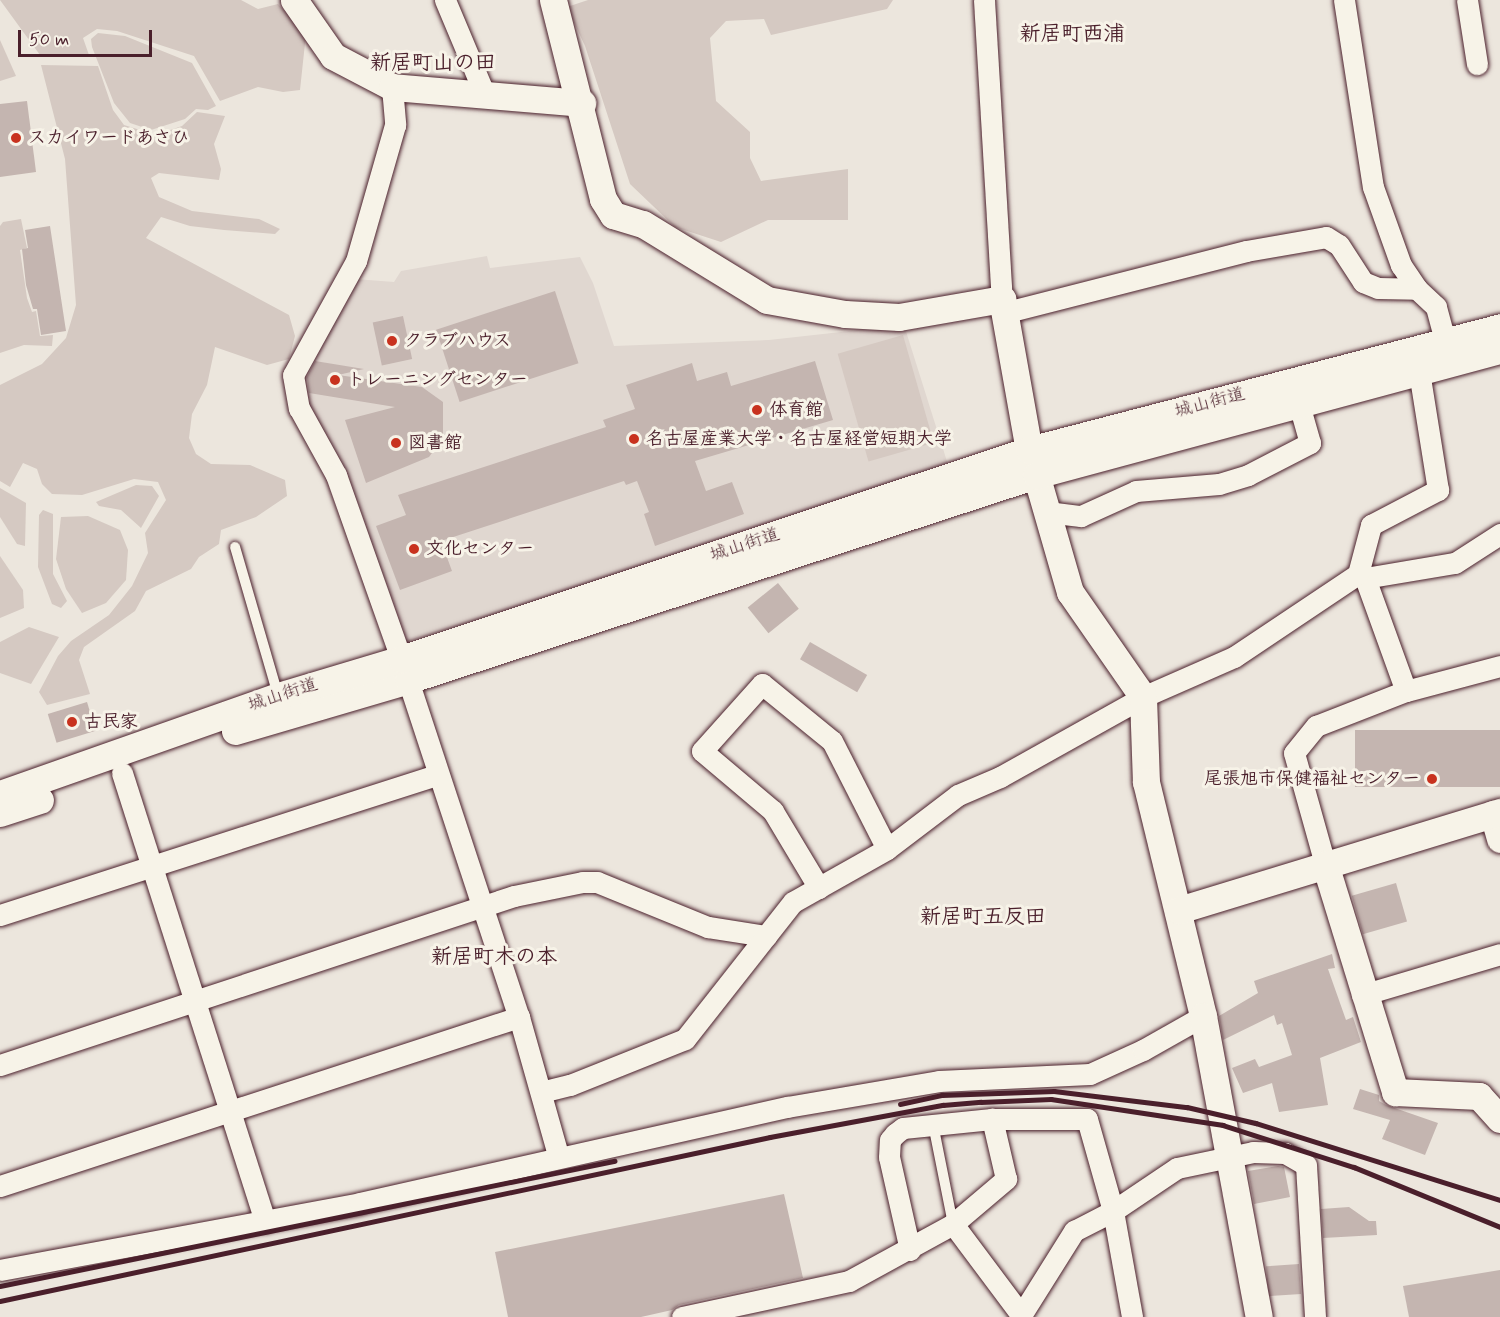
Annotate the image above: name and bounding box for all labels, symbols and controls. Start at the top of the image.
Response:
scale bar [21,18,154,56]
district label: 新居町西浦 [1020,21,1124,47]
text: 50 m [29,28,69,52]
district label: 新居町山の田 [370,50,496,76]
place label: スカイワードあさひ [28,127,190,149]
marker: スカイワードあさひ [9,131,23,145]
place label: クラブハウス [404,330,512,352]
marker: クラブハウス [385,334,399,348]
place label: トレーニングセンター [347,369,528,391]
marker: トレーニングセンター [328,373,342,387]
street label: 城山街道 [1172,383,1248,423]
place label: 体育館 [769,399,823,421]
marker: 体育館 [750,403,764,417]
place label: 名古屋産業大学・名古屋経営短期大学 [646,428,952,450]
place label: 図書館 [408,432,462,454]
marker: 名古屋産業大学・名古屋経営短期大学 [627,432,641,446]
marker: 図書館 [389,436,403,450]
street label: 城山街道 [707,524,783,566]
place label: 文化センター [426,538,534,560]
marker: 文化センター [407,542,421,556]
street label: 城山街道 [245,674,321,716]
place label: 古民家 [84,711,138,733]
marker: 古民家 [65,715,79,729]
place label: 尾張旭市保健福祉センター [1204,768,1420,790]
marker: 尾張旭市保健福祉センター [1425,772,1439,786]
district label: 新居町五反田 [920,904,1046,930]
district label: 新居町木の本 [431,944,557,970]

